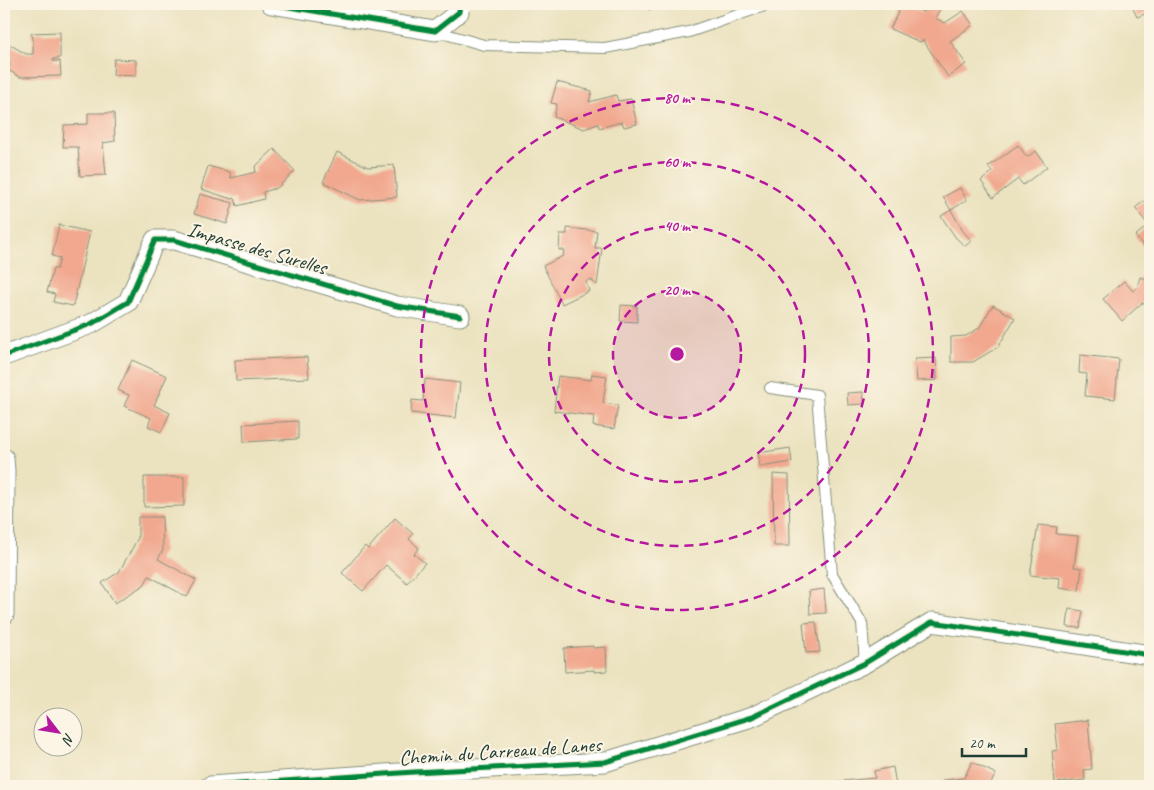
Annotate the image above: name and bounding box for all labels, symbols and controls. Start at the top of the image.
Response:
text: 80 m [664,89,691,108]
text: 60 m [664,153,691,172]
street label: Impasse des Surelles [184,216,331,281]
text: 40 m [664,217,691,236]
text: 20 m [664,281,691,300]
centre of rings [668,345,686,363]
north arrow [32,708,82,758]
scale bar [962,725,1025,757]
text: N [58,730,78,749]
street label: Chemin du Carreau de Lanes [398,731,604,771]
text: 20 m [969,734,996,753]

